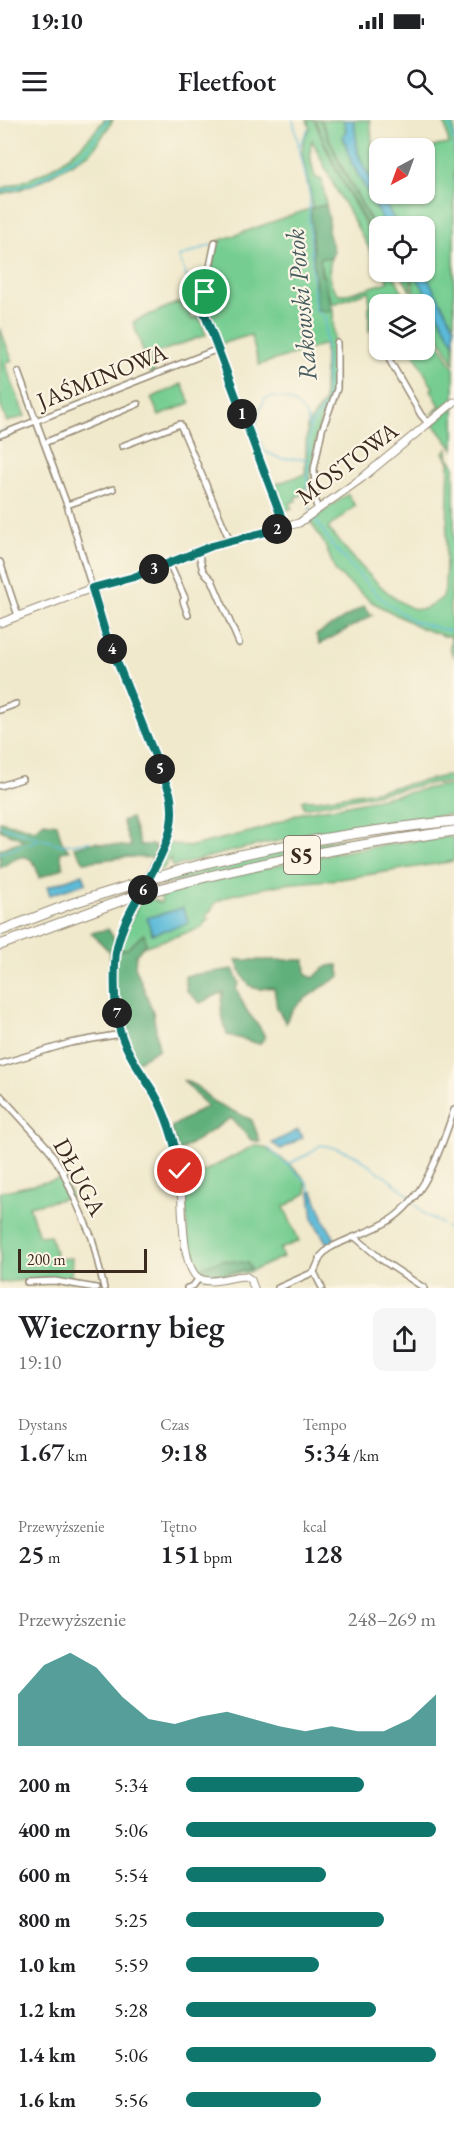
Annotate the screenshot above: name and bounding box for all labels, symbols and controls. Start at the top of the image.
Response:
text: 19:10 [30,7,83,36]
text: Fleetfoot [178,64,276,99]
icon: menu [18,65,51,98]
icon: search [403,65,436,98]
north arrow [369,138,435,204]
map controls [369,138,435,360]
button: locate [369,216,435,282]
water label: Rakowski Potok [277,227,325,383]
pin [179,266,230,317]
icon: arrive [188,275,221,308]
button: layers [369,294,435,360]
street label: JAŚMINOWA [31,336,172,417]
pin: 1 [227,399,257,429]
text: 1 [238,403,246,424]
street label: MOSTOWA [290,414,404,511]
pin: 2 [262,514,292,544]
text: 2 [273,518,281,539]
pin: 3 [139,554,169,584]
text: 3 [150,558,158,579]
pin: 4 [97,634,127,664]
text: 4 [108,638,116,659]
pin: 5 [145,754,175,784]
text: 5 [156,758,164,779]
road number: S5 [284,836,320,874]
pin: 6 [128,875,158,905]
text: 6 [139,879,147,900]
pin: 7 [102,998,132,1028]
text: 7 [113,1002,121,1023]
street label: DŁUGA [47,1133,114,1222]
pin [154,1145,205,1196]
icon: check [163,1154,196,1187]
scale bar [18,1246,147,1274]
text: 200 m [27,1249,66,1270]
text: Wieczorny bieg [18,1305,225,1348]
button: share [373,1308,436,1371]
text: 19:10 [18,1349,61,1375]
text: Dystans [18,1414,67,1435]
text: Czas [160,1414,189,1435]
text: Tempo [303,1414,347,1435]
text: 1.67 [18,1435,64,1469]
text: 9:18 [160,1435,207,1469]
text: 5:34 [303,1435,350,1469]
text: km [64,1445,87,1466]
text: /km [350,1445,379,1466]
text: Przewyższenie [18,1516,105,1537]
text: Tętno [160,1516,197,1537]
text: kcal [303,1516,327,1537]
text: 25 [18,1537,45,1571]
text: 151 [160,1537,200,1571]
text: 128 [303,1537,343,1571]
text: m [45,1547,60,1568]
text: bpm [200,1547,233,1568]
text: Przewyższenie [18,1606,126,1632]
text: 248–269 m [348,1606,436,1632]
text: 200 m [18,1772,71,1798]
text: 5:34 [114,1772,148,1798]
text: 400 m [18,1817,71,1843]
text: 5:06 [114,1817,148,1843]
text: 600 m [18,1862,71,1888]
text: 5:54 [114,1862,148,1888]
text: 800 m [18,1907,71,1933]
text: 5:25 [114,1907,148,1933]
text: 1.0 km [18,1952,76,1978]
text: 5:59 [114,1952,148,1978]
text: 1.2 km [18,1997,76,2023]
text: 5:28 [114,1997,148,2023]
text: 1.4 km [18,2042,76,2068]
text: 5:06 [114,2042,148,2068]
text: 1.6 km [18,2087,76,2113]
text: 5:56 [114,2087,148,2113]

